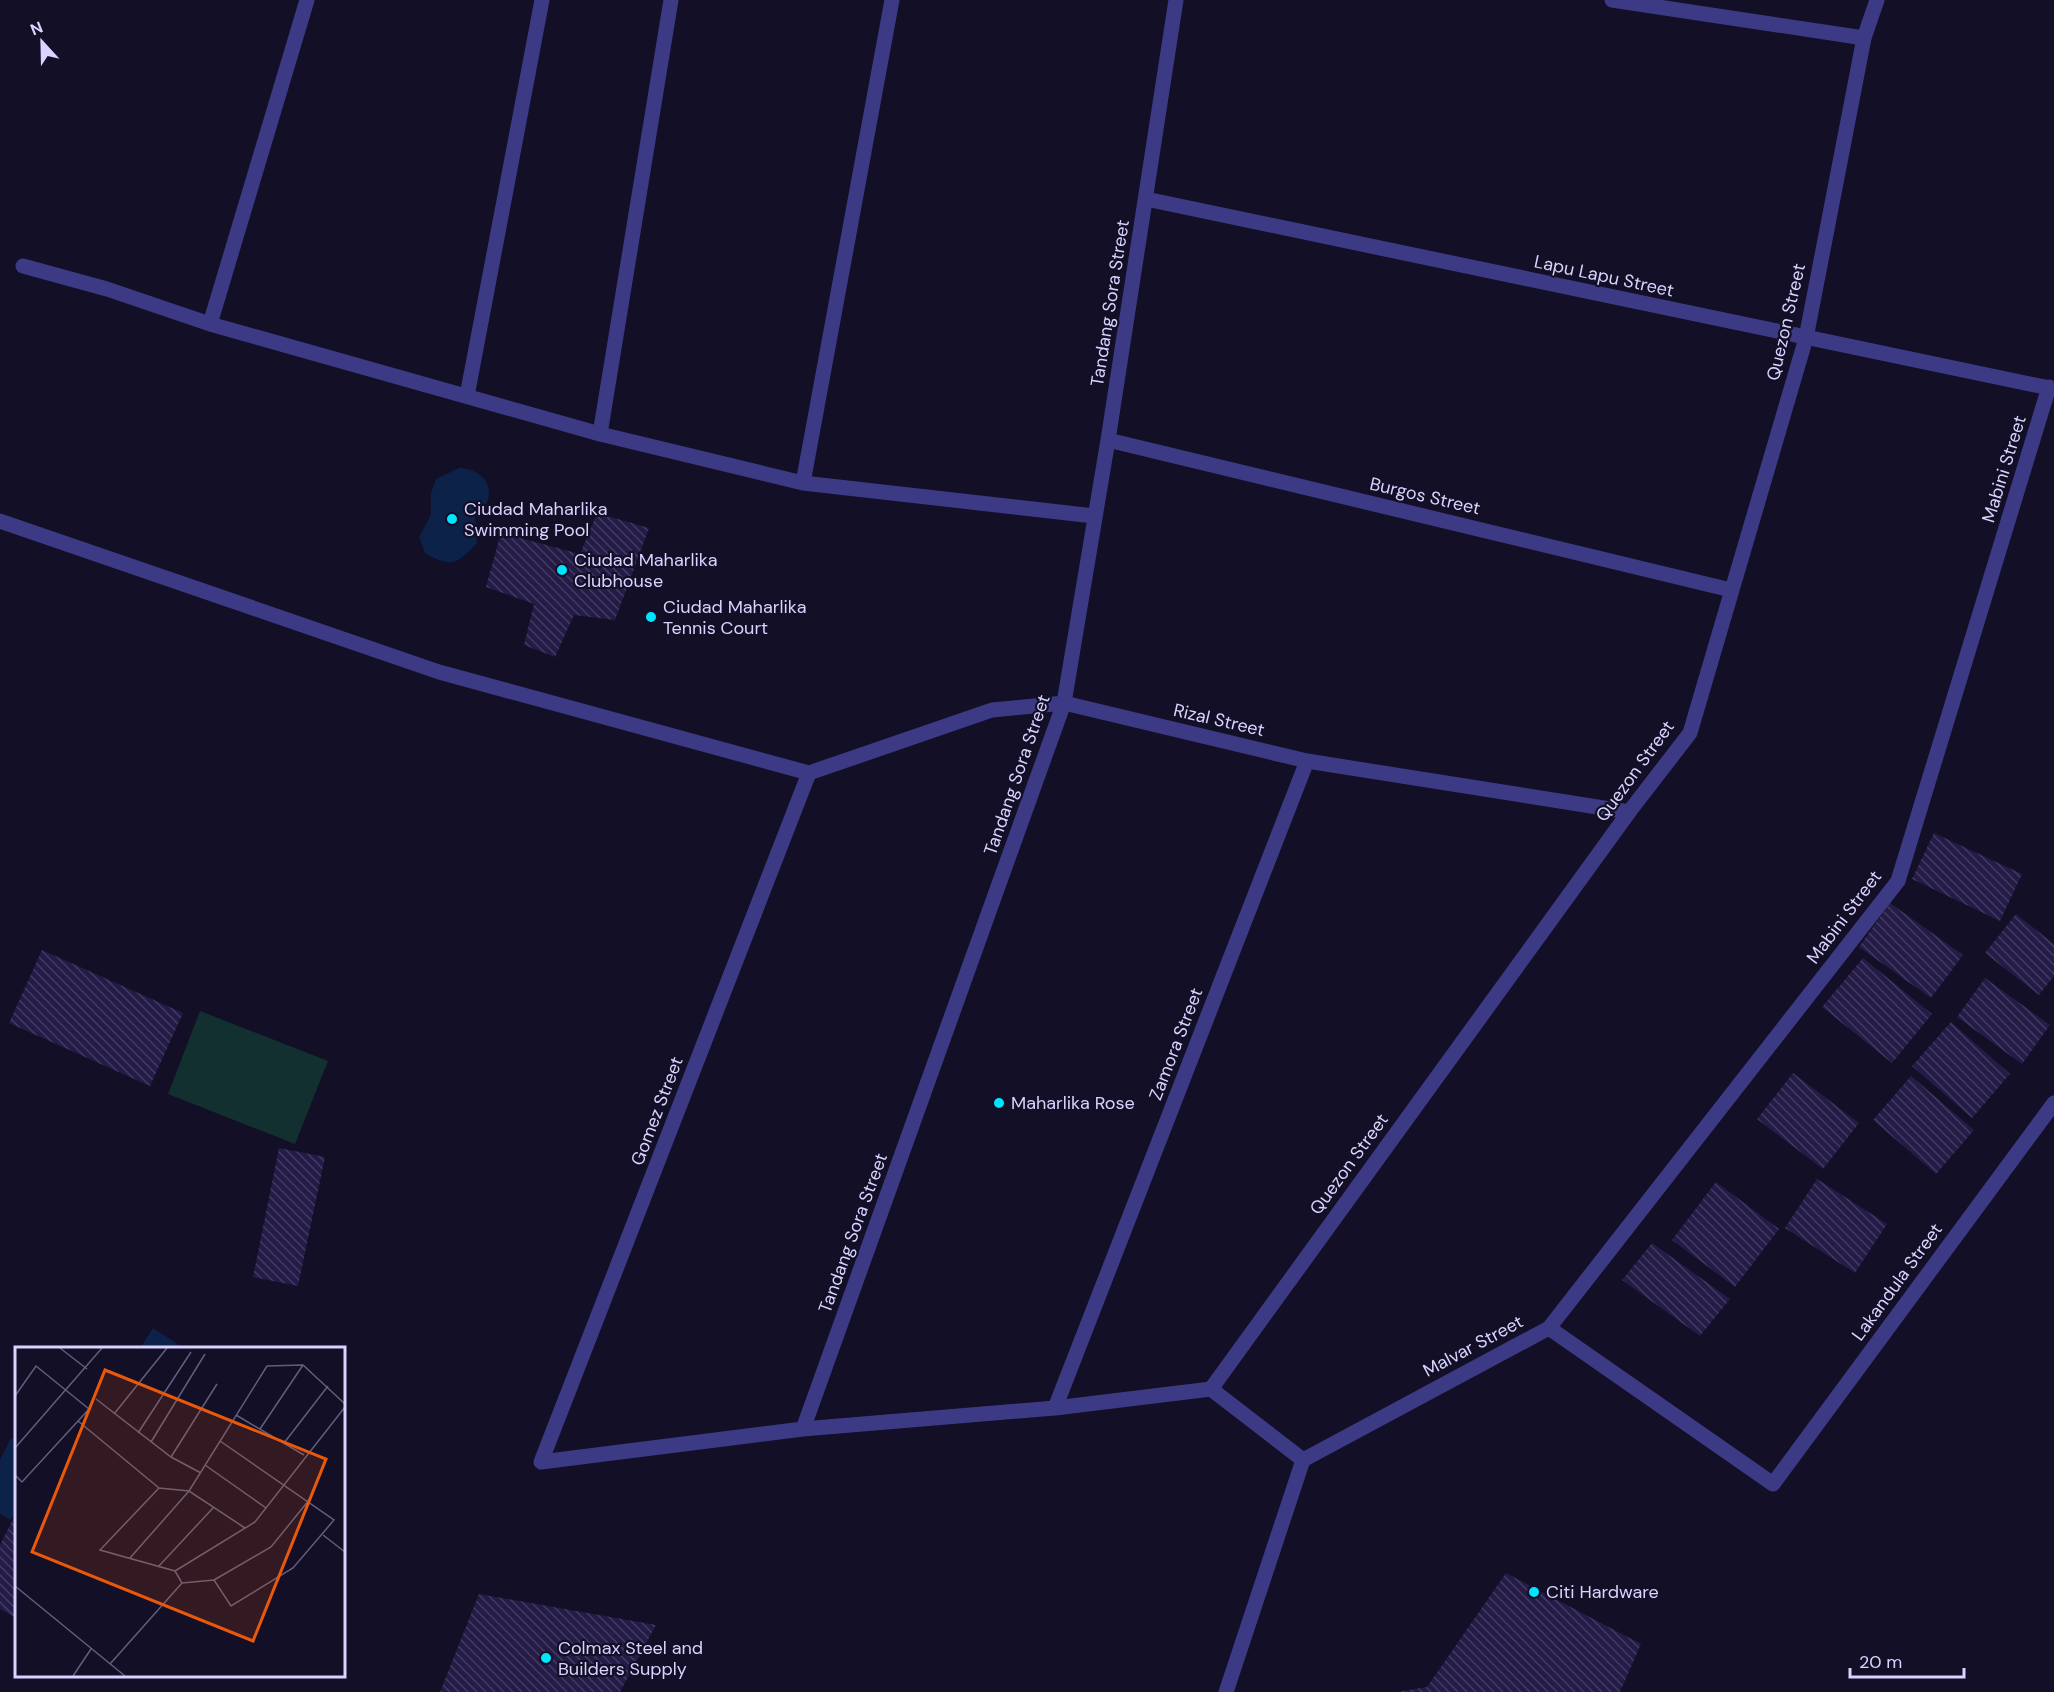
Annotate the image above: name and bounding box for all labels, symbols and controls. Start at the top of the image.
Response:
north arrow [12,12,72,72]
text: N [27,17,46,40]
street label: Tandang Sora Street [1085,218,1135,388]
street label: Lapu Lapu Street [1532,249,1676,303]
street label: Quezon Street [1761,261,1811,383]
street label: Mabini Street [1976,412,2032,526]
street label: Burgos Street [1367,472,1483,520]
place label: Ciudad Maharlika Swimming Pool [464,497,608,542]
marker: Ciudad Maharlika Swimming Pool [445,512,459,526]
place label: Ciudad Maharlika Clubhouse [574,548,718,593]
marker: Ciudad Maharlika Clubhouse [555,563,569,577]
place label: Ciudad Maharlika Tennis Court [663,595,807,640]
marker: Ciudad Maharlika Tennis Court [644,610,658,624]
street label: Tandang Sora Street [978,691,1056,859]
street label: Rizal Street [1171,698,1267,742]
street label: Quezon Street [1590,716,1680,826]
street label: Mabini Street [1801,865,1887,969]
street label: Zamora Street [1144,984,1208,1104]
street label: Gomez Street [625,1053,689,1169]
place label: Maharlika Rose [1011,1091,1135,1115]
marker: Maharlika Rose [992,1096,1006,1110]
street label: Quezon Street [1304,1109,1394,1219]
street label: Tandang Sora Street [813,1150,893,1316]
street label: Lakandula Street [1846,1218,1948,1346]
street label: Malvar Street [1419,1310,1527,1382]
inset map [15,1347,345,1677]
place label: Citi Hardware [1546,1580,1659,1604]
marker: Citi Hardware [1527,1585,1541,1599]
place label: Colmax Steel and Builders Supply [558,1636,703,1681]
scale bar [1850,1641,1964,1679]
text: 20 m [1859,1650,1902,1674]
marker: Colmax Steel and Builders Supply [539,1651,553,1665]

